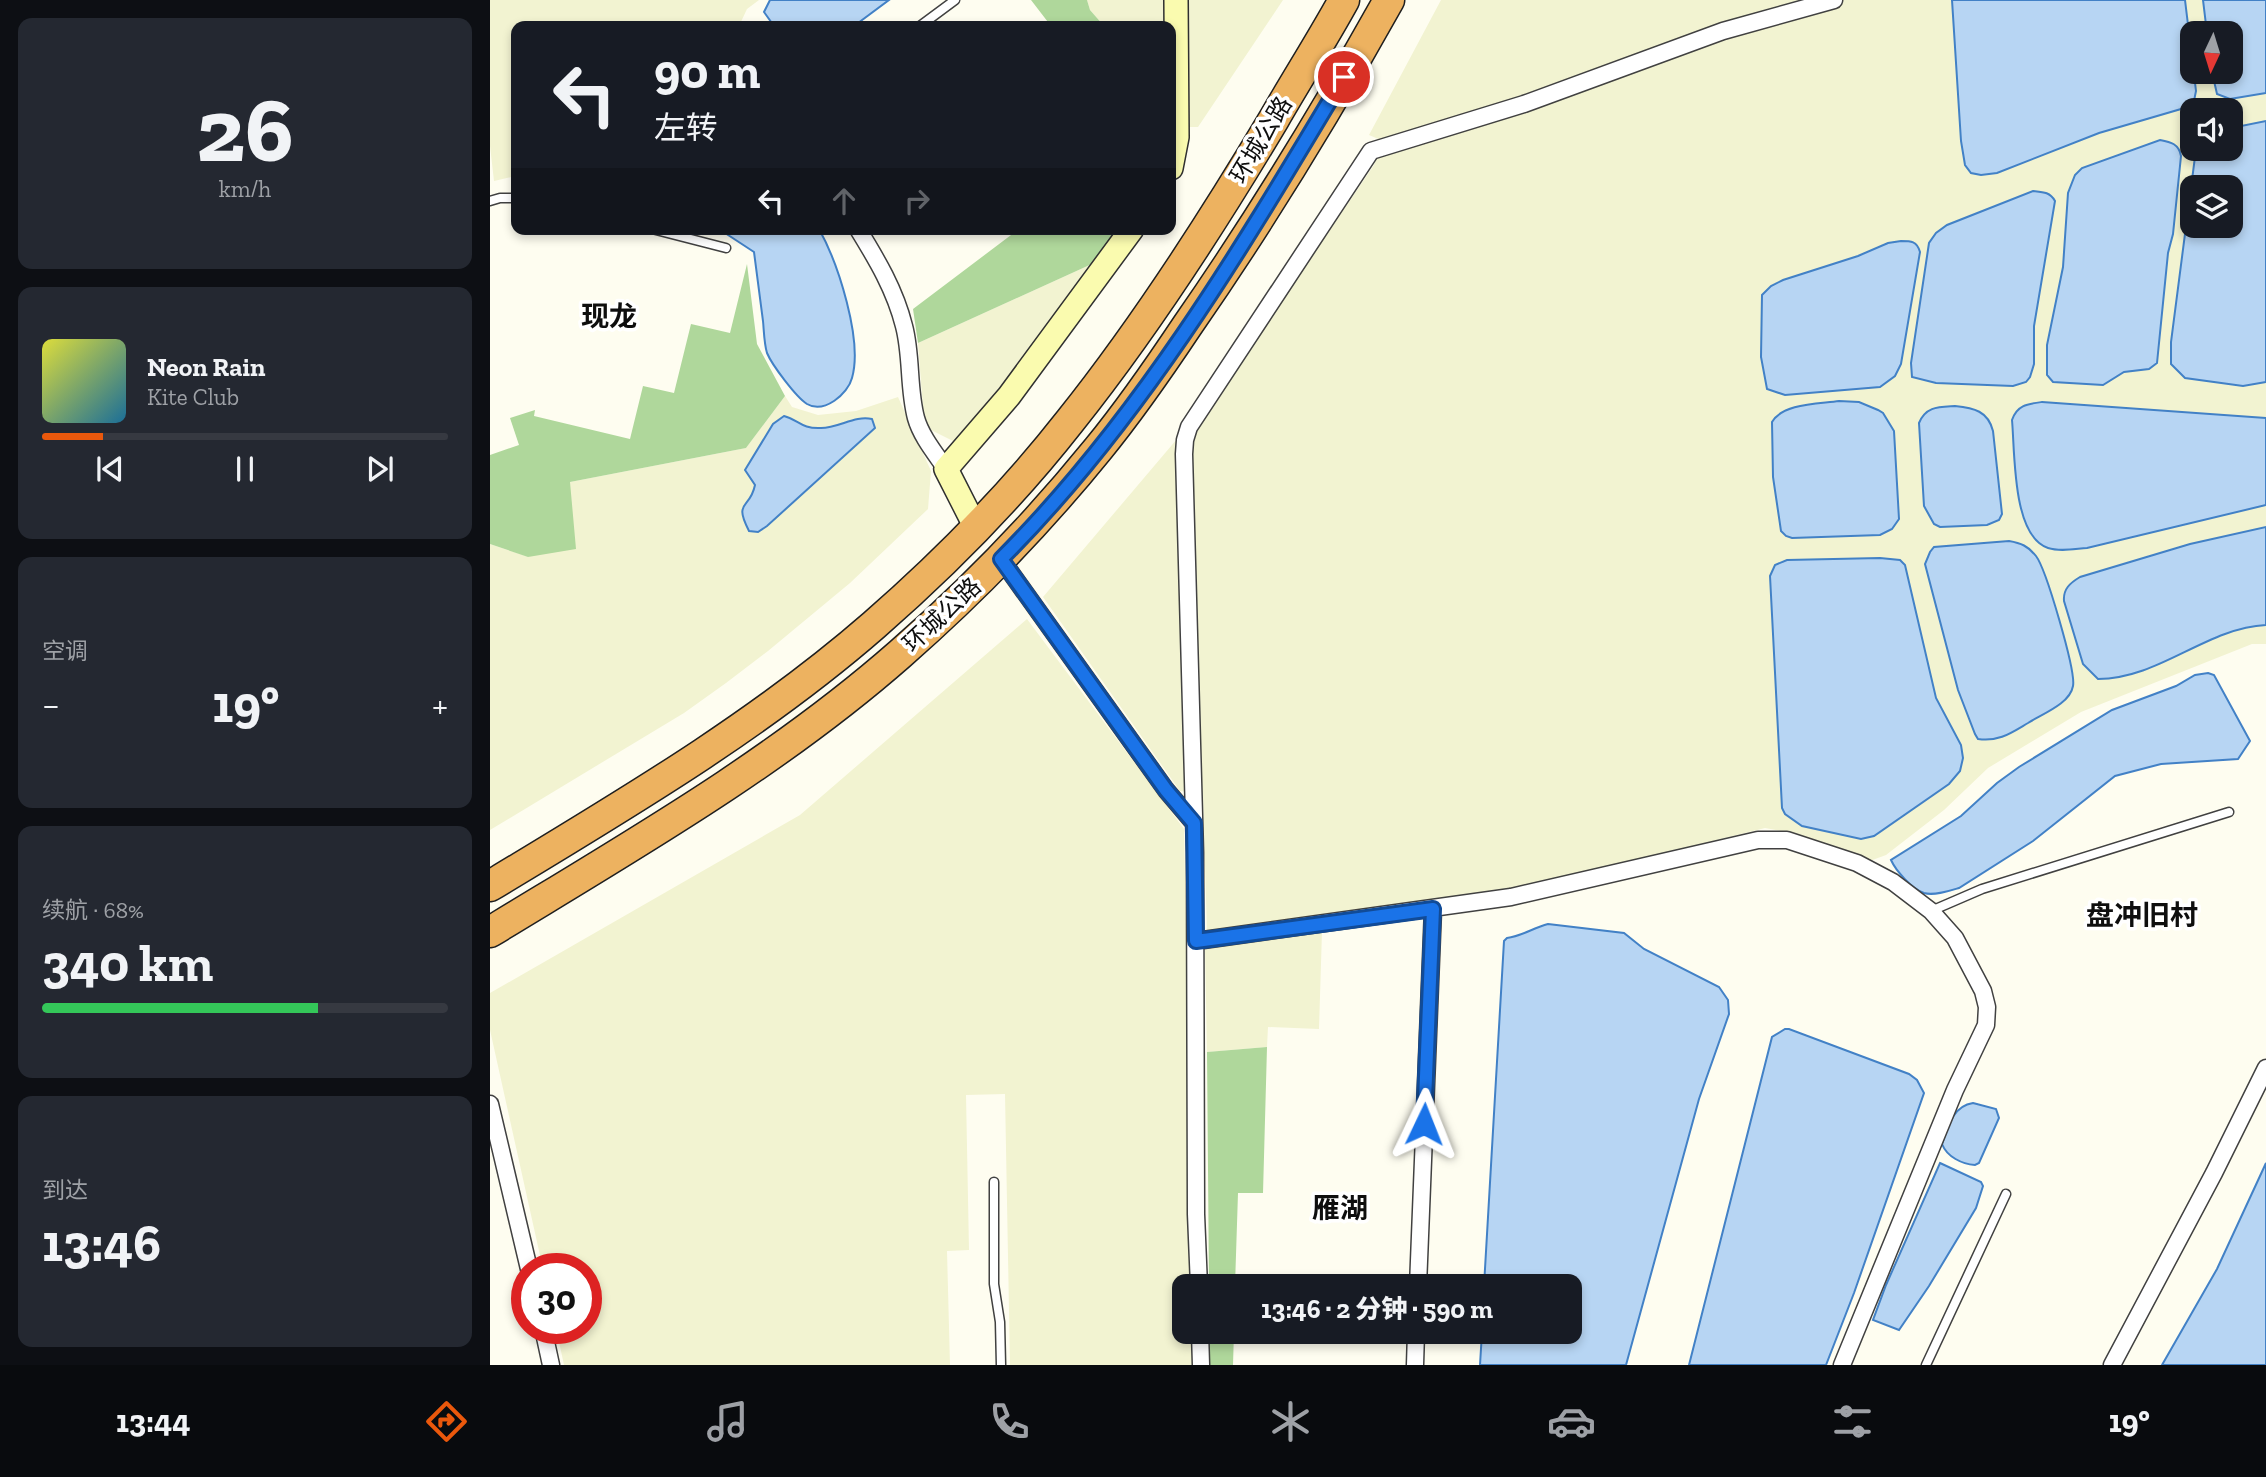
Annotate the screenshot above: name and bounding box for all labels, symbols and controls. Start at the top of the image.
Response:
north arrow [2180,21,2244,84]
map controls [2180,21,2243,238]
text: 90 m [654,42,761,101]
pin [1314,47,1374,107]
icon: left [539,49,630,140]
icon: arrive [1325,58,1363,96]
text: 26 [196,75,294,184]
street label: 环城公路 [1223,91,1298,188]
button: sound [2180,98,2243,161]
text: 左转 [654,109,718,147]
text: km/h [219,175,271,203]
button: layers [2180,175,2243,238]
icon: left [752,182,790,220]
icon: ahead [825,182,863,220]
icon: right [898,182,936,220]
district label: 现龙 [581,300,637,333]
text: Neon Rain [147,351,265,383]
text: Kite Club [147,383,239,411]
icon: previous [91,450,129,488]
icon: pause [226,450,264,488]
icon: next [361,450,399,488]
street label: 环城公路 [897,571,987,658]
text: 空调 [42,637,88,665]
text: 19° [212,673,279,735]
text: − [42,682,60,728]
text: + [432,682,448,728]
text: 续航 · 68% [42,896,144,924]
district label: 盘冲旧村 [2086,899,2198,932]
text: 340 km [42,932,213,994]
position arrow [1387,1087,1461,1161]
text: 到达 [42,1176,88,1204]
district label: 雁湖 [1312,1192,1368,1225]
text: 13:46 [42,1212,161,1274]
speed limit sign: 30 [511,1253,602,1344]
text: 13:46 · 2 分钟 · 590 m [1261,1293,1493,1325]
icon: directions [422,1397,471,1446]
icon: music [703,1397,752,1446]
icon: phone [985,1397,1034,1446]
icon: climate [1266,1397,1315,1446]
icon: car [1547,1397,1596,1446]
icon: filters [1828,1397,1877,1446]
text: 13:44 [116,1402,190,1440]
text: 19° [2109,1402,2150,1440]

